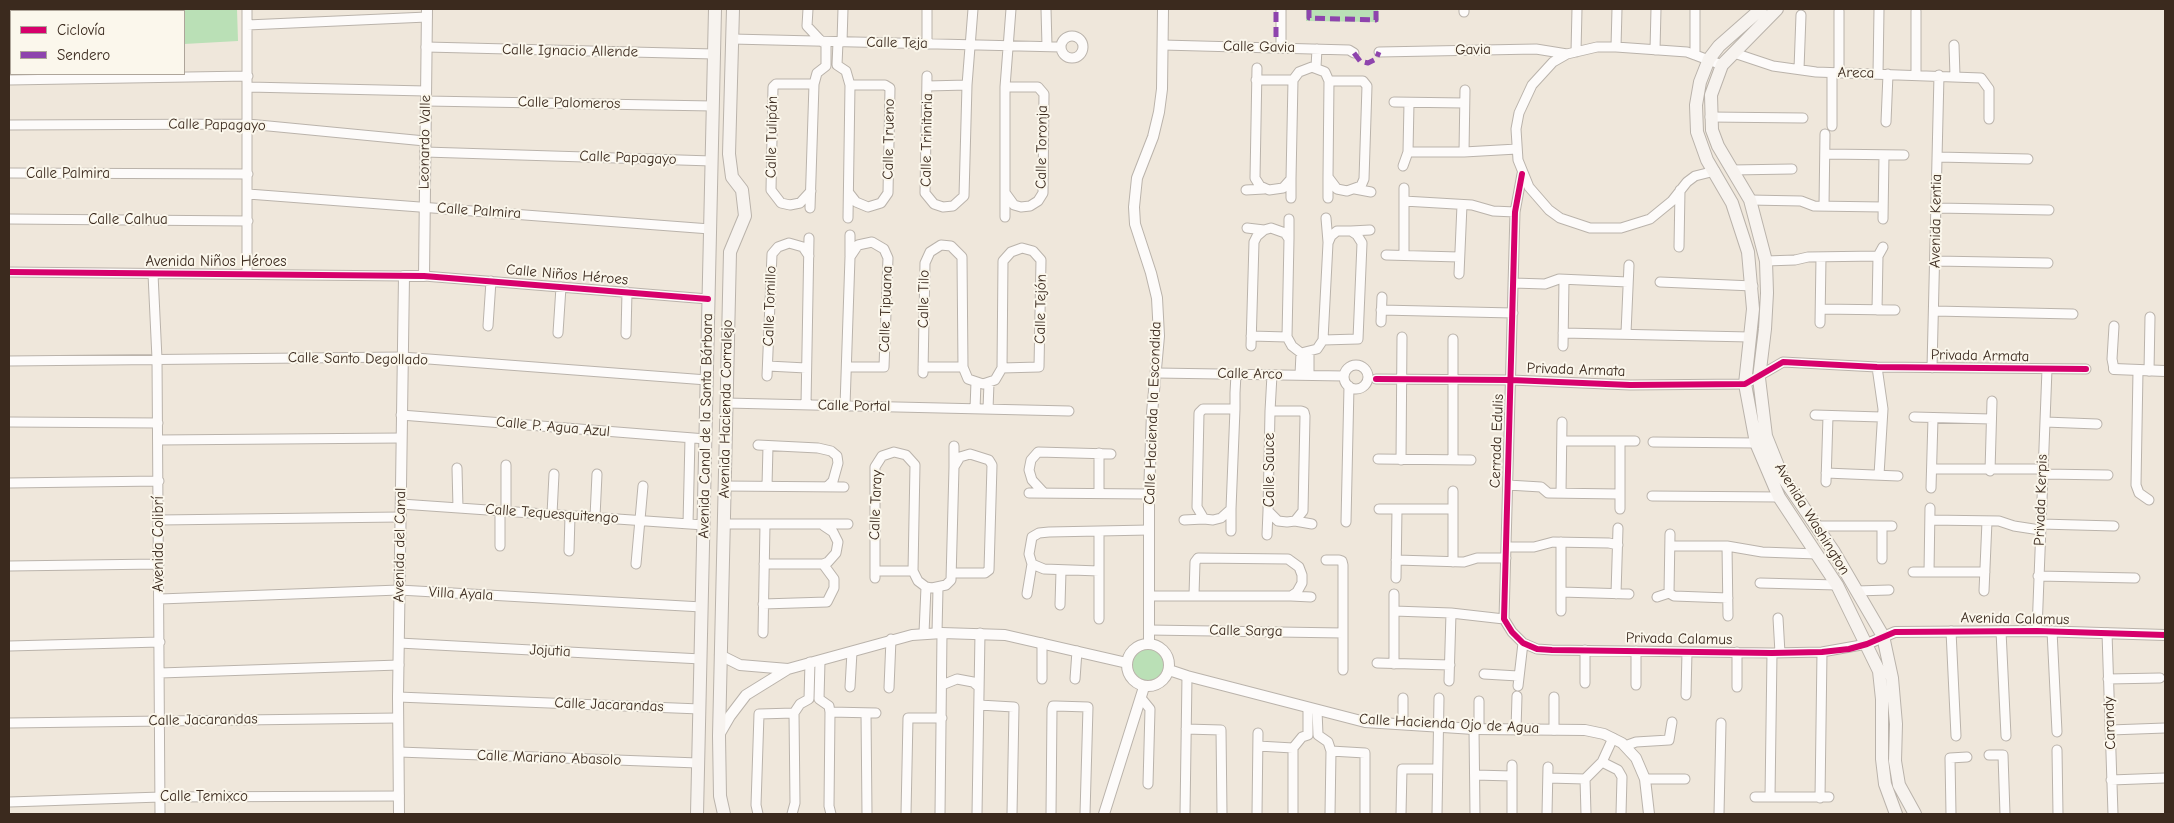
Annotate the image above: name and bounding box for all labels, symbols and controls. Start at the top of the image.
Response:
legend [10,10,185,75]
text: Ciclovía [57,21,105,39]
street label: Calle Teja [866,33,928,53]
street label: Calle Gavia [1223,37,1295,57]
street label: Calle Ignacio Allende [502,41,638,61]
street label: Gavia [1455,41,1491,59]
text: Sendero [57,46,110,64]
street label: Areca [1837,64,1875,82]
street label: Calle Palomeros [518,93,620,113]
street label: Calle Trinitaria [917,93,937,187]
street label: Leonardo Valle [415,95,435,189]
street label: Calle Tulipán [762,96,782,178]
street label: Calle Trueno [879,98,899,180]
street label: Calle Toronja [1032,105,1052,189]
street label: Calle Papagayo [168,115,266,135]
street label: Calle Papagayo [579,147,677,169]
street label: Calle Palmira [26,165,110,183]
street label: Avenida Kentia [1926,174,1946,268]
street label: Calle Palmira [436,199,522,223]
street label: Calle Calhua [88,211,168,229]
street label: Avenida Niños Héroes [146,253,286,271]
street label: Calle Niños Héroes [505,261,629,289]
street label: Calle Tomillo [760,265,780,347]
street label: Calle Tipuana [875,265,897,353]
street label: Calle Tilo [914,270,934,328]
street label: Calle Tejón [1031,274,1051,344]
street label: Avenida Canal de la Santa Bárbara [695,313,717,539]
street label: Avenida Hacienda Corralejo [715,319,737,499]
street label: Calle Hacienda la Escondida [1141,321,1165,505]
street label: Privada Armata [1931,346,2029,366]
street label: Calle Santo Degollado [288,349,428,369]
street label: Privada Armata [1526,359,1626,381]
street label: Calle Arco [1217,364,1283,384]
street label: Cerrada Edulis [1486,394,1508,488]
street label: Calle Portal [818,396,890,416]
street label: Calle P. Agua Azul [495,413,611,441]
street label: Calle Sauce [1261,433,1279,507]
street label: Privada Kerpis [2030,454,2052,546]
street label: Avenida Washington [1770,460,1854,578]
street label: Calle Taray [866,470,886,540]
street label: Avenida del Canal [390,488,410,602]
street label: Avenida Colibrí [150,496,168,592]
street label: Calle Tequesquitengo [485,500,619,528]
street label: Villa Ayala [428,583,494,605]
street label: Avenida Calamus [1960,609,2070,629]
street label: Calle Sarga [1209,621,1283,641]
street label: Privada Calamus [1626,629,1732,649]
street label: Jojutia [529,641,571,661]
street label: Calle Jacarandas [554,694,664,716]
street label: Carandy [2100,696,2120,750]
street label: Calle Jacarandas [148,710,258,730]
street label: Calle Hacienda Ojo de Agua [1358,710,1540,738]
street label: Calle Mariano Abasolo [476,746,622,770]
street label: Calle Temixco [160,788,248,806]

